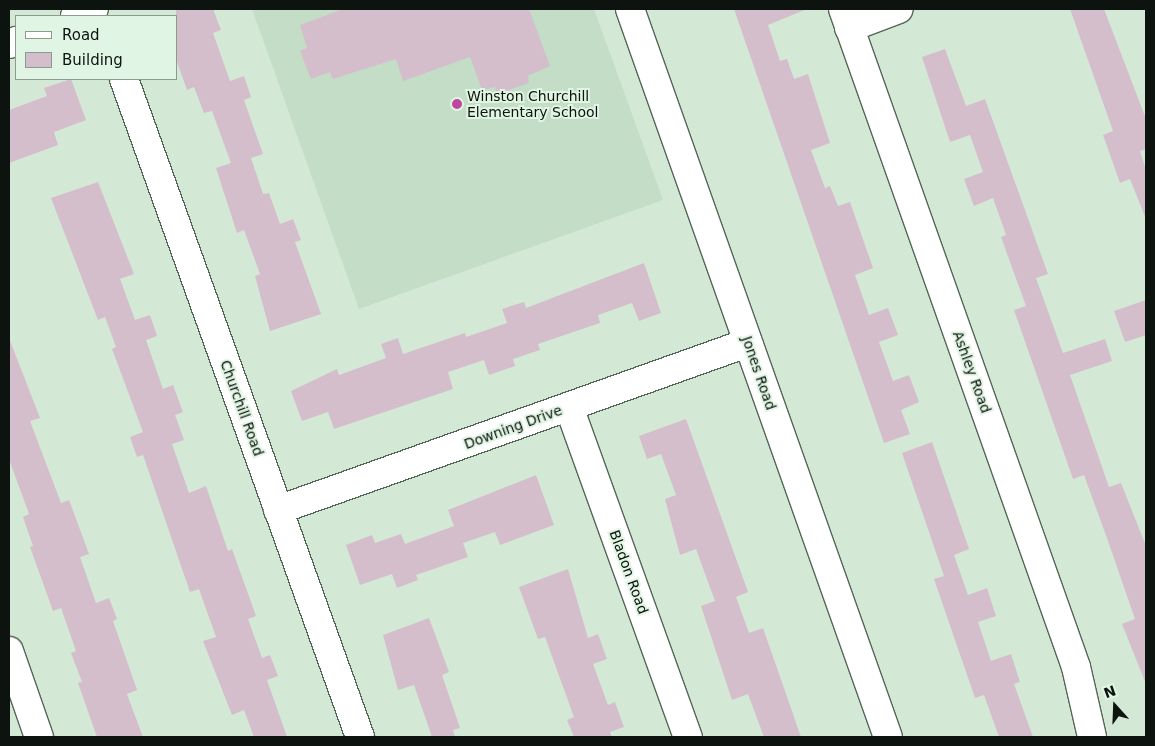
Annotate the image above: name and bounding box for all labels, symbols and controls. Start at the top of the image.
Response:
legend [15,15,178,80]
text: Road [62,26,100,44]
text: Building [62,51,123,69]
place label: Winston Churchill Elementary School [467,88,599,120]
marker: Winston Churchill Elementary School [451,98,463,110]
street label: Ashley Road [949,329,995,415]
street label: Jones Road [739,334,779,412]
street label: Churchill Road [217,358,267,458]
street label: Downing Drive [462,401,564,453]
street label: Bladon Road [606,528,652,616]
north arrow [1090,681,1140,731]
text: N [1102,682,1118,701]

